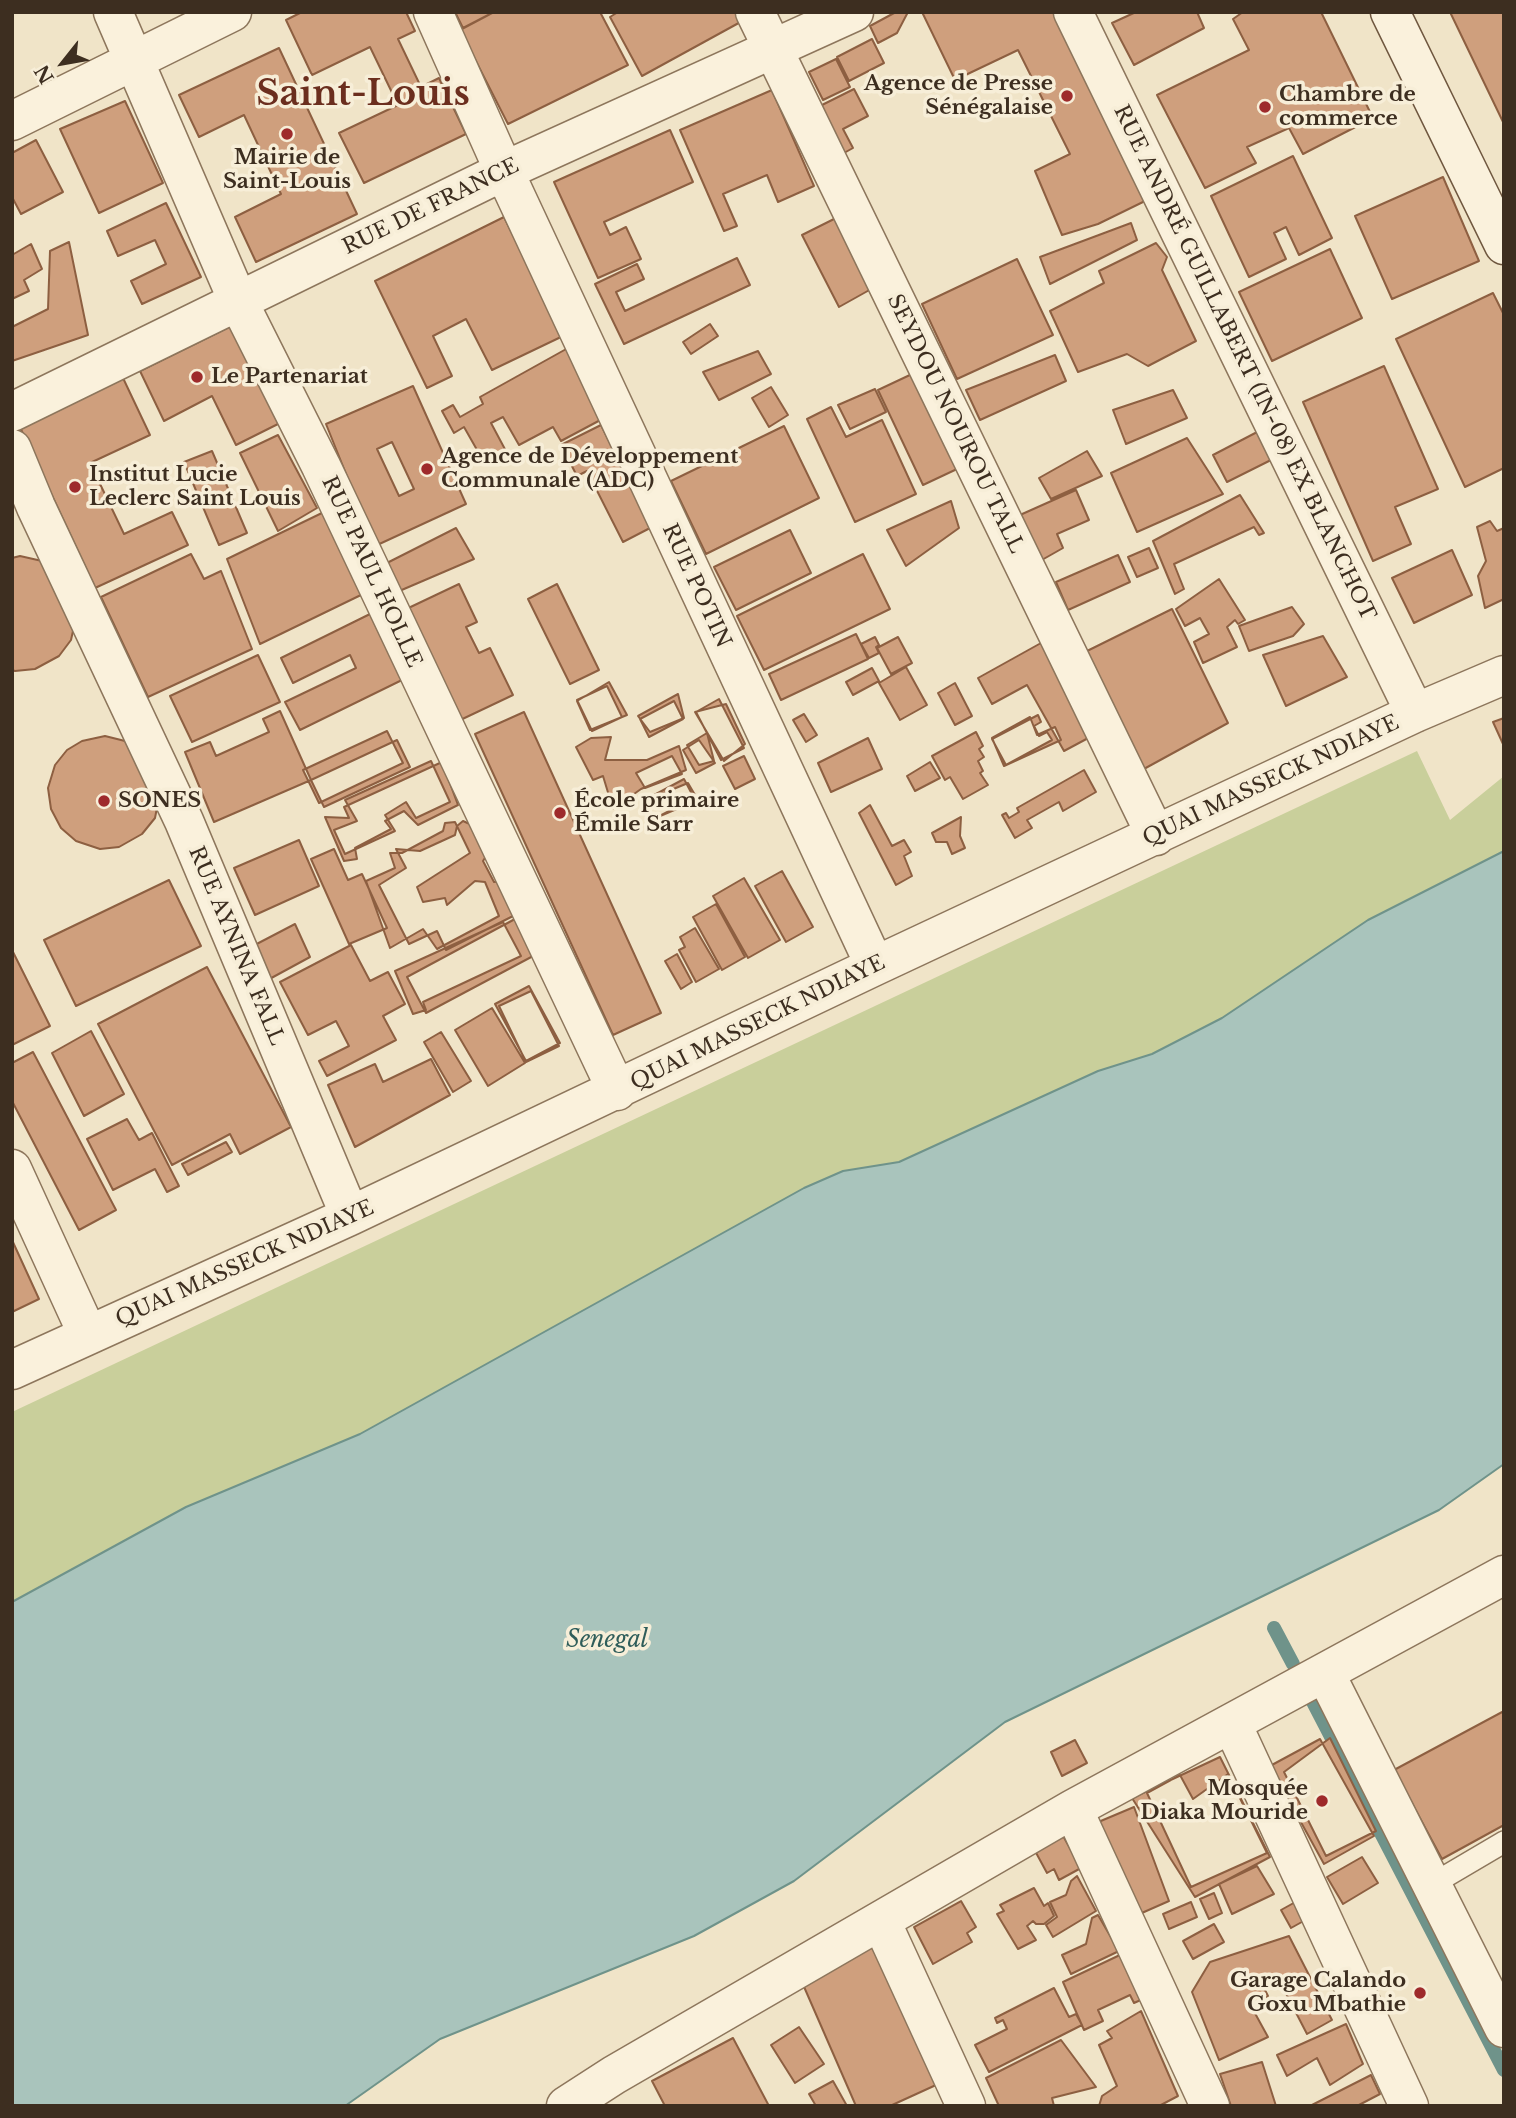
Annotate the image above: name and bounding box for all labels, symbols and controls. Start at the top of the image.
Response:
north arrow [28,28,98,98]
text: N [30,60,59,88]
place label: Agence de Presse Sénégalaise [864,71,1053,121]
district label: Saint-Louis [256,74,470,116]
place label: Chambre de commerce [1279,82,1416,132]
marker: Agence de Presse Sénégalaise [1059,88,1075,104]
marker: Chambre de commerce [1257,99,1273,115]
street label: RUE ANDRÉ GUILLABERT (IN-08) EX BLANCHOT [1108,101,1380,625]
marker: Mairie de Saint-Louis [279,126,295,142]
place label: Mairie de Saint-Louis [223,145,351,195]
street label: RUE DE FRANCE [339,153,523,261]
street label: SEYDOU NOUROU TALL [881,290,1029,558]
place label: Le Partenariat [211,364,368,390]
marker: Le Partenariat [189,369,205,385]
place label: Agence de Développement Communale (ADC) [441,444,738,494]
marker: Agence de Développement Communale (ADC) [419,461,435,477]
place label: Institut Lucie Leclerc Saint Louis [89,462,301,512]
street label: RUE PAUL HOLLE [316,472,426,672]
marker: Institut Lucie Leclerc Saint Louis [67,479,83,495]
street label: RUE POTIN [656,520,736,652]
street label: QUAI MASSECK NDIAYE [1139,710,1403,852]
place label: SONES [118,788,201,814]
place label: École primaire Émile Sarr [574,788,739,838]
marker: SONES [96,793,112,809]
marker: École primaire Émile Sarr [552,805,568,821]
street label: RUE AYNINA FALL [183,843,289,1049]
street label: QUAI MASSECK NDIAYE [627,950,889,1096]
street label: QUAI MASSECK NDIAYE [112,1196,378,1332]
water label: Senegal [566,1627,648,1655]
place label: Mosquée Diaka Mouride [1140,1776,1308,1826]
marker: Mosquée Diaka Mouride [1314,1793,1330,1809]
place label: Garage Calando Goxu Mbathie [1230,1968,1406,2018]
marker: Garage Calando Goxu Mbathie [1412,1985,1428,2001]

